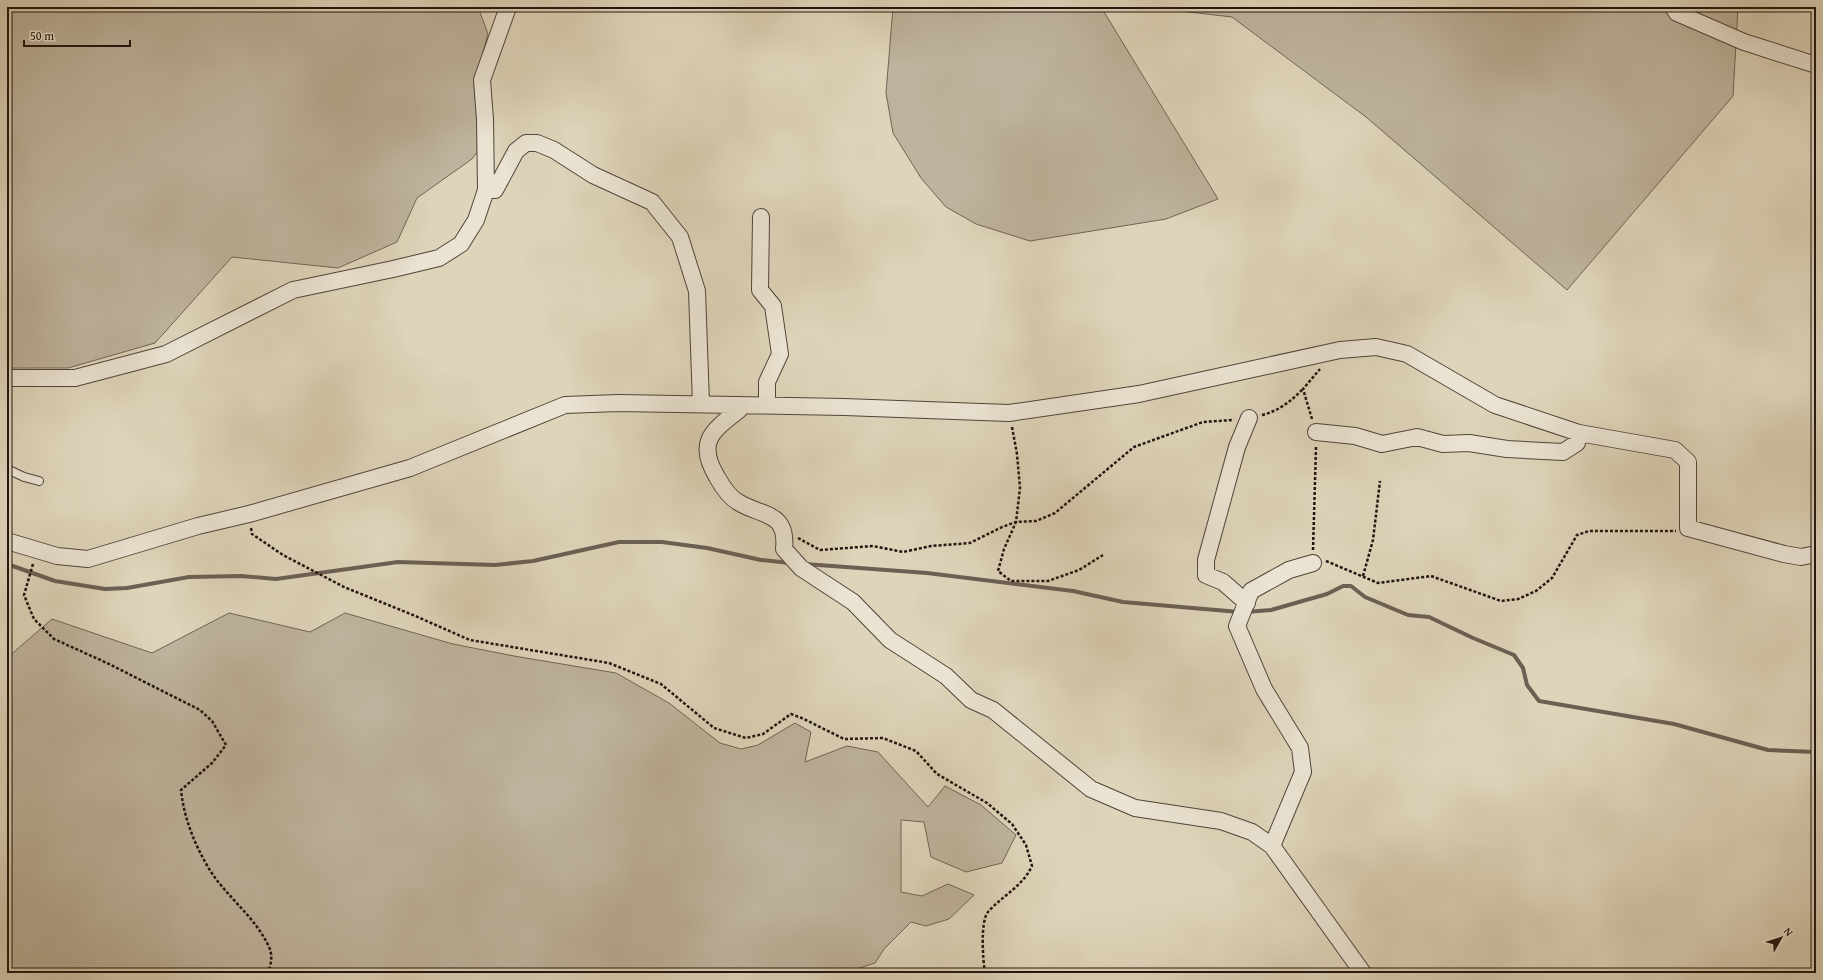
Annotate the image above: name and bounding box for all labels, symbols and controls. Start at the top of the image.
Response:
scale bar [24,22,130,48]
text: 50 m [30,27,54,44]
north arrow [1761,918,1801,958]
text: N [1780,924,1798,940]

